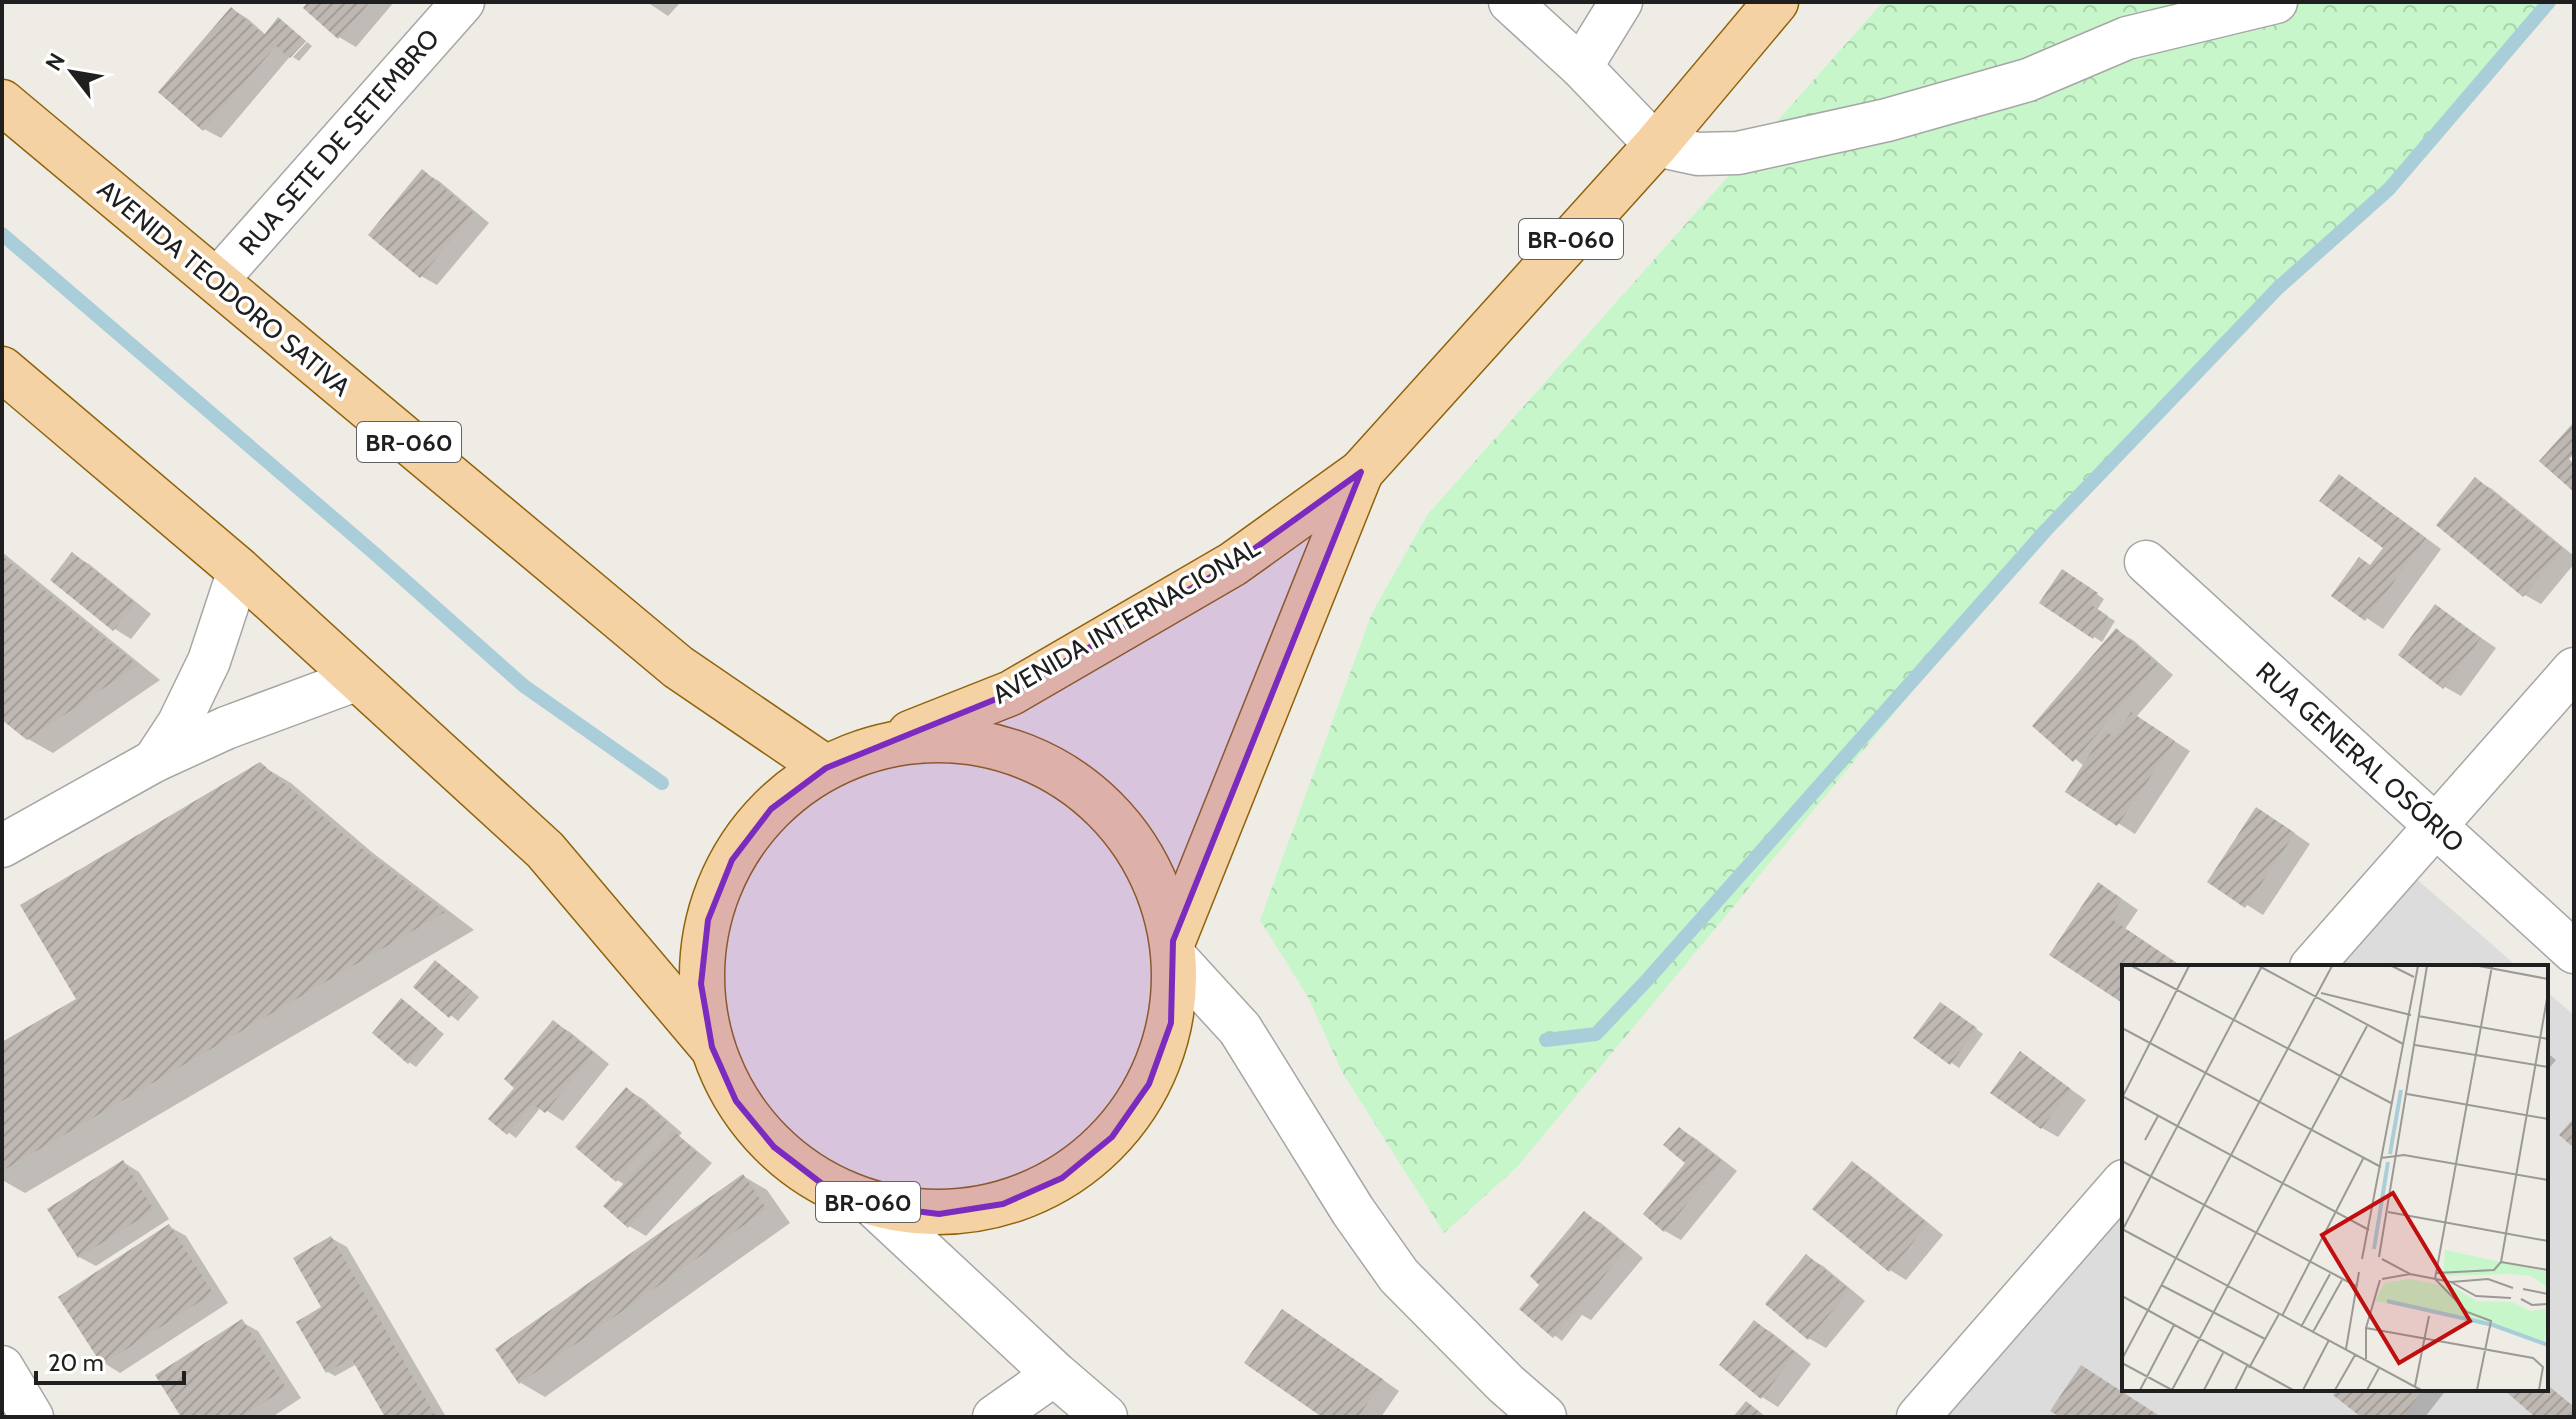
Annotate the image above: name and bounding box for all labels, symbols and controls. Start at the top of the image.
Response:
street label: RUA SETE DE SETEMBRO [232,22,446,262]
north arrow [32,32,112,112]
text: N [40,48,71,76]
street label: AVENIDA TEODORO SATIVA [91,173,357,403]
road number: BR-060 [1519,219,1623,259]
road number: BR-060 [357,422,461,462]
street label: AVENIDA INTERNACIONAL [987,531,1265,711]
street label: RUA GENERAL OSÓRIO [2249,655,2471,859]
inset map [2122,965,2548,1391]
road number: BR-060 [816,1182,920,1222]
scale bar [36,1335,184,1385]
text: 20 m [48,1348,104,1377]

